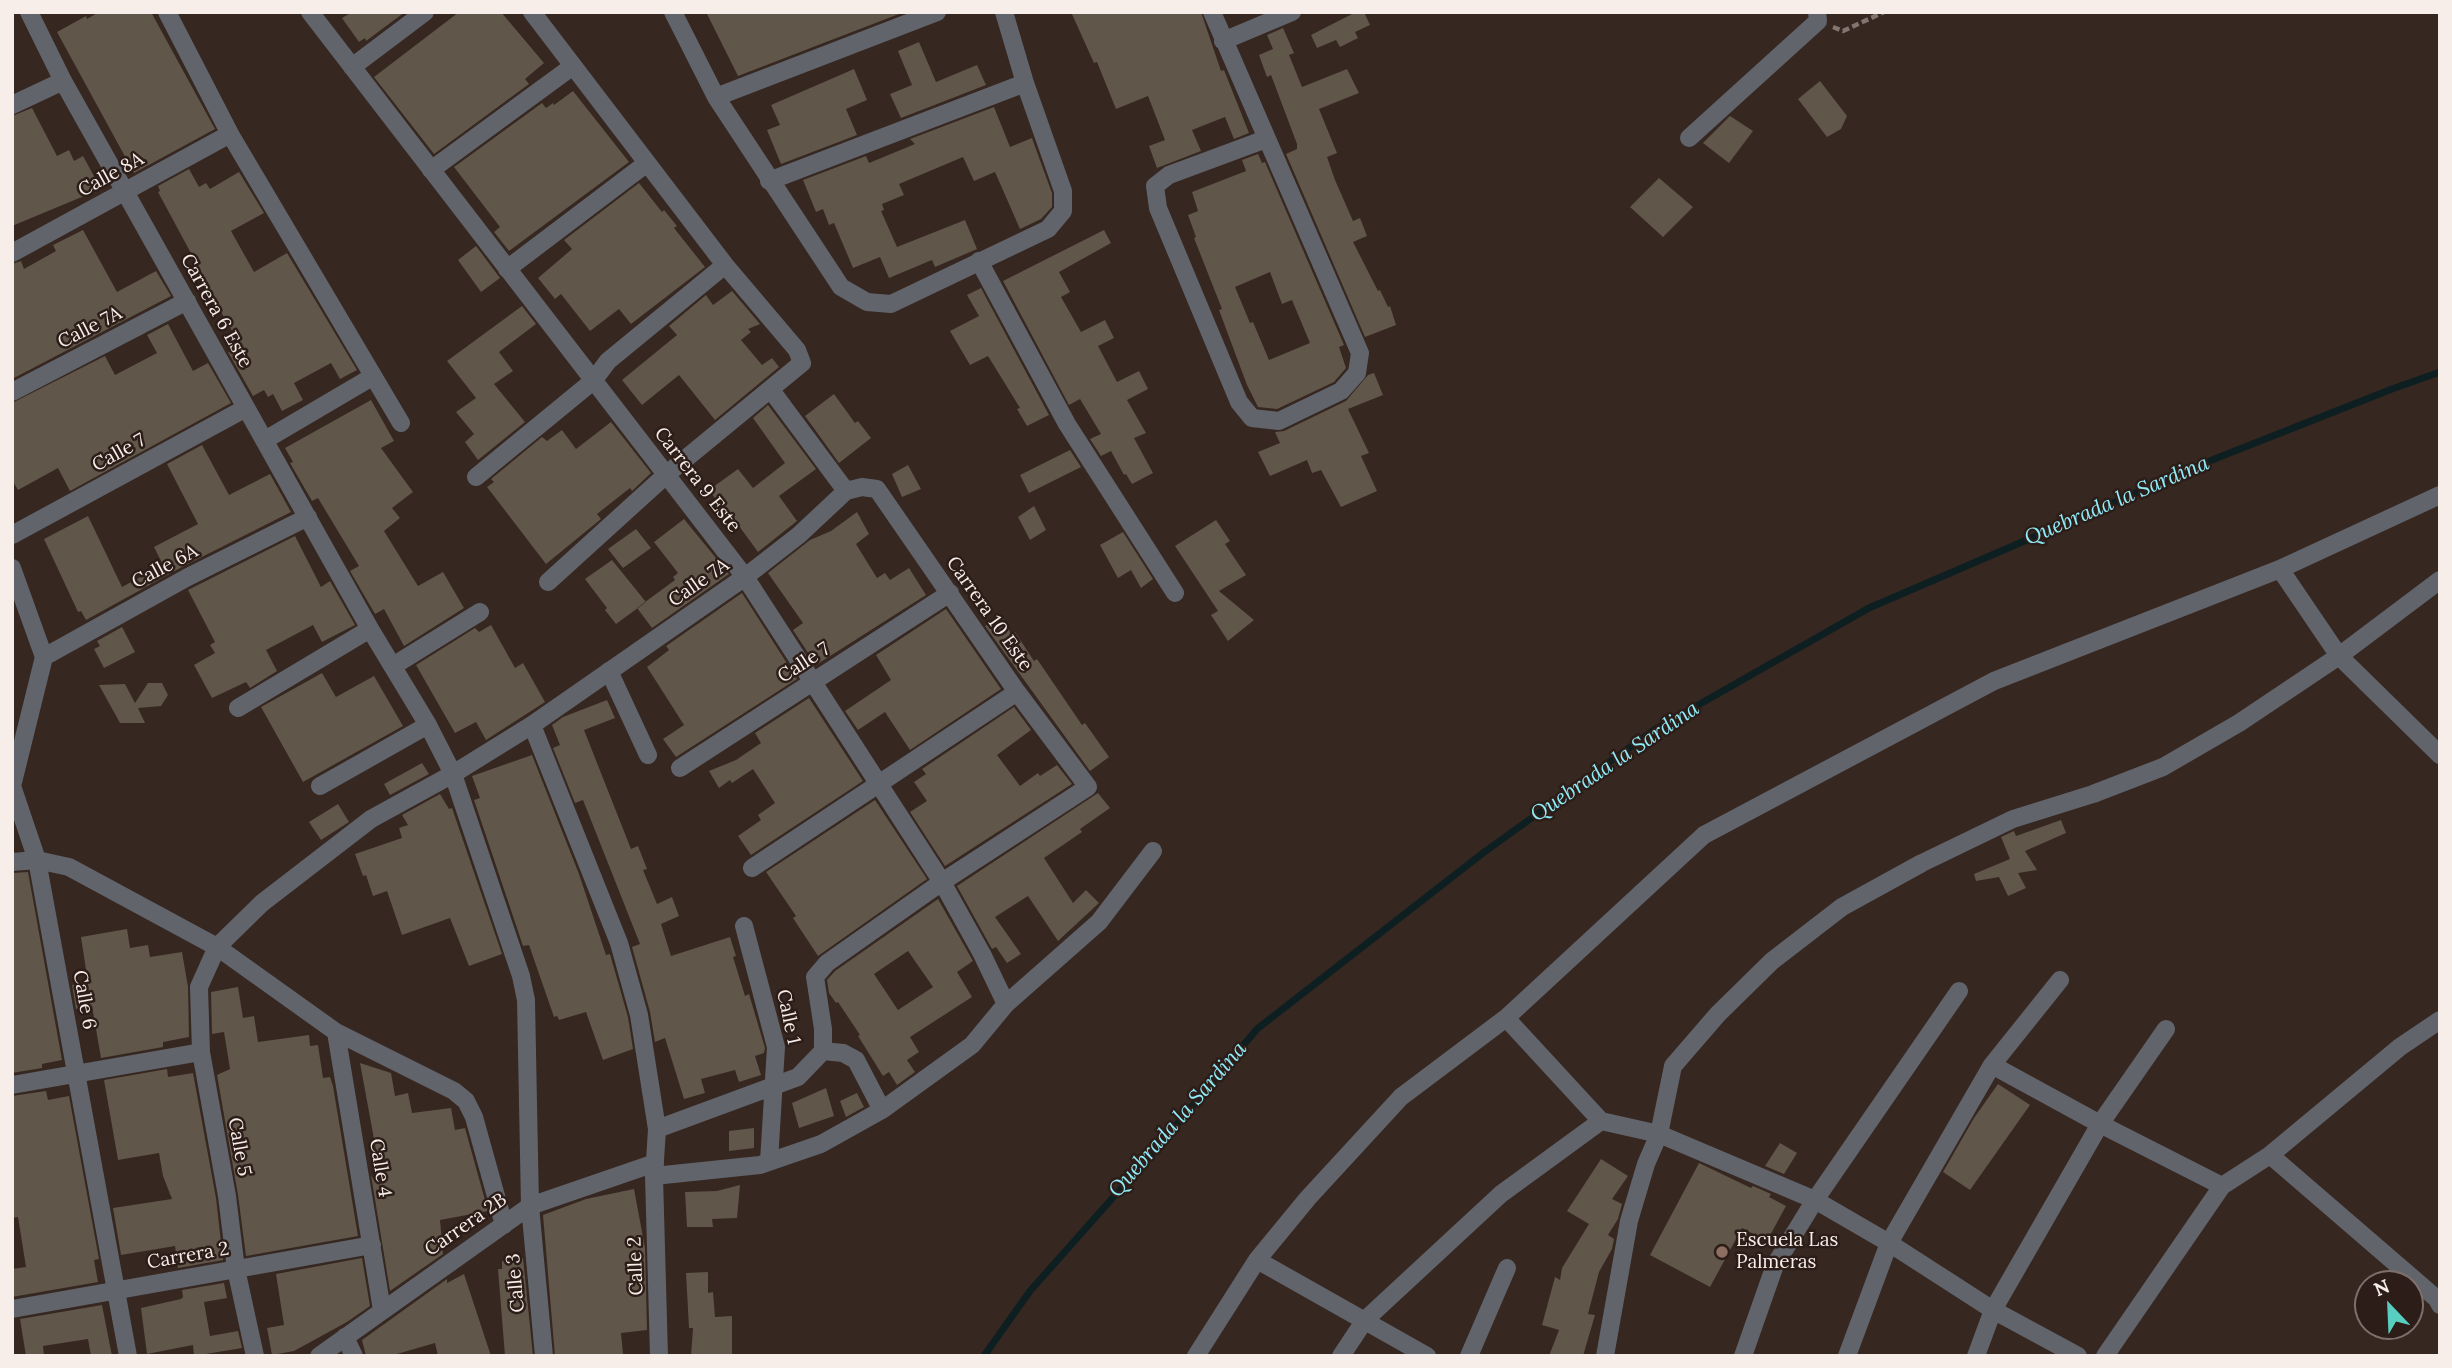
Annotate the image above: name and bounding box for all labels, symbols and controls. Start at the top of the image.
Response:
street label: Calle 8A [74,148,148,202]
street label: Carrera 6 Este [175,250,257,372]
street label: Calle 7A [54,302,126,354]
street label: Carrera 9 Este [649,423,745,537]
street label: Calle 7 [88,429,150,477]
water label: Quebrada la Sardina [2021,451,2213,551]
street label: Calle 6A [128,540,202,594]
street label: Carrera 10 Este [941,552,1037,676]
street label: Calle 7A [664,554,734,612]
street label: Calle 7 [774,638,834,688]
water label: Quebrada la Sardina [1526,696,1704,828]
street label: Calle 6 [68,969,100,1031]
street label: Calle 1 [771,987,805,1047]
water label: Quebrada la Sardina [1104,1037,1252,1203]
street label: Calle 5 [223,1116,255,1178]
street label: Calle 4 [364,1137,396,1199]
street label: Carrera 2B [421,1189,511,1261]
place label: Escuela Las Palmeras [1736,1230,1838,1274]
street label: Calle 2 [624,1236,648,1296]
street label: Carrera 2 [145,1238,231,1274]
marker: Escuela Las Palmeras [1714,1244,1730,1260]
street label: Calle 3 [502,1252,530,1314]
north arrow [2354,1270,2424,1340]
text: N [2370,1274,2393,1301]

